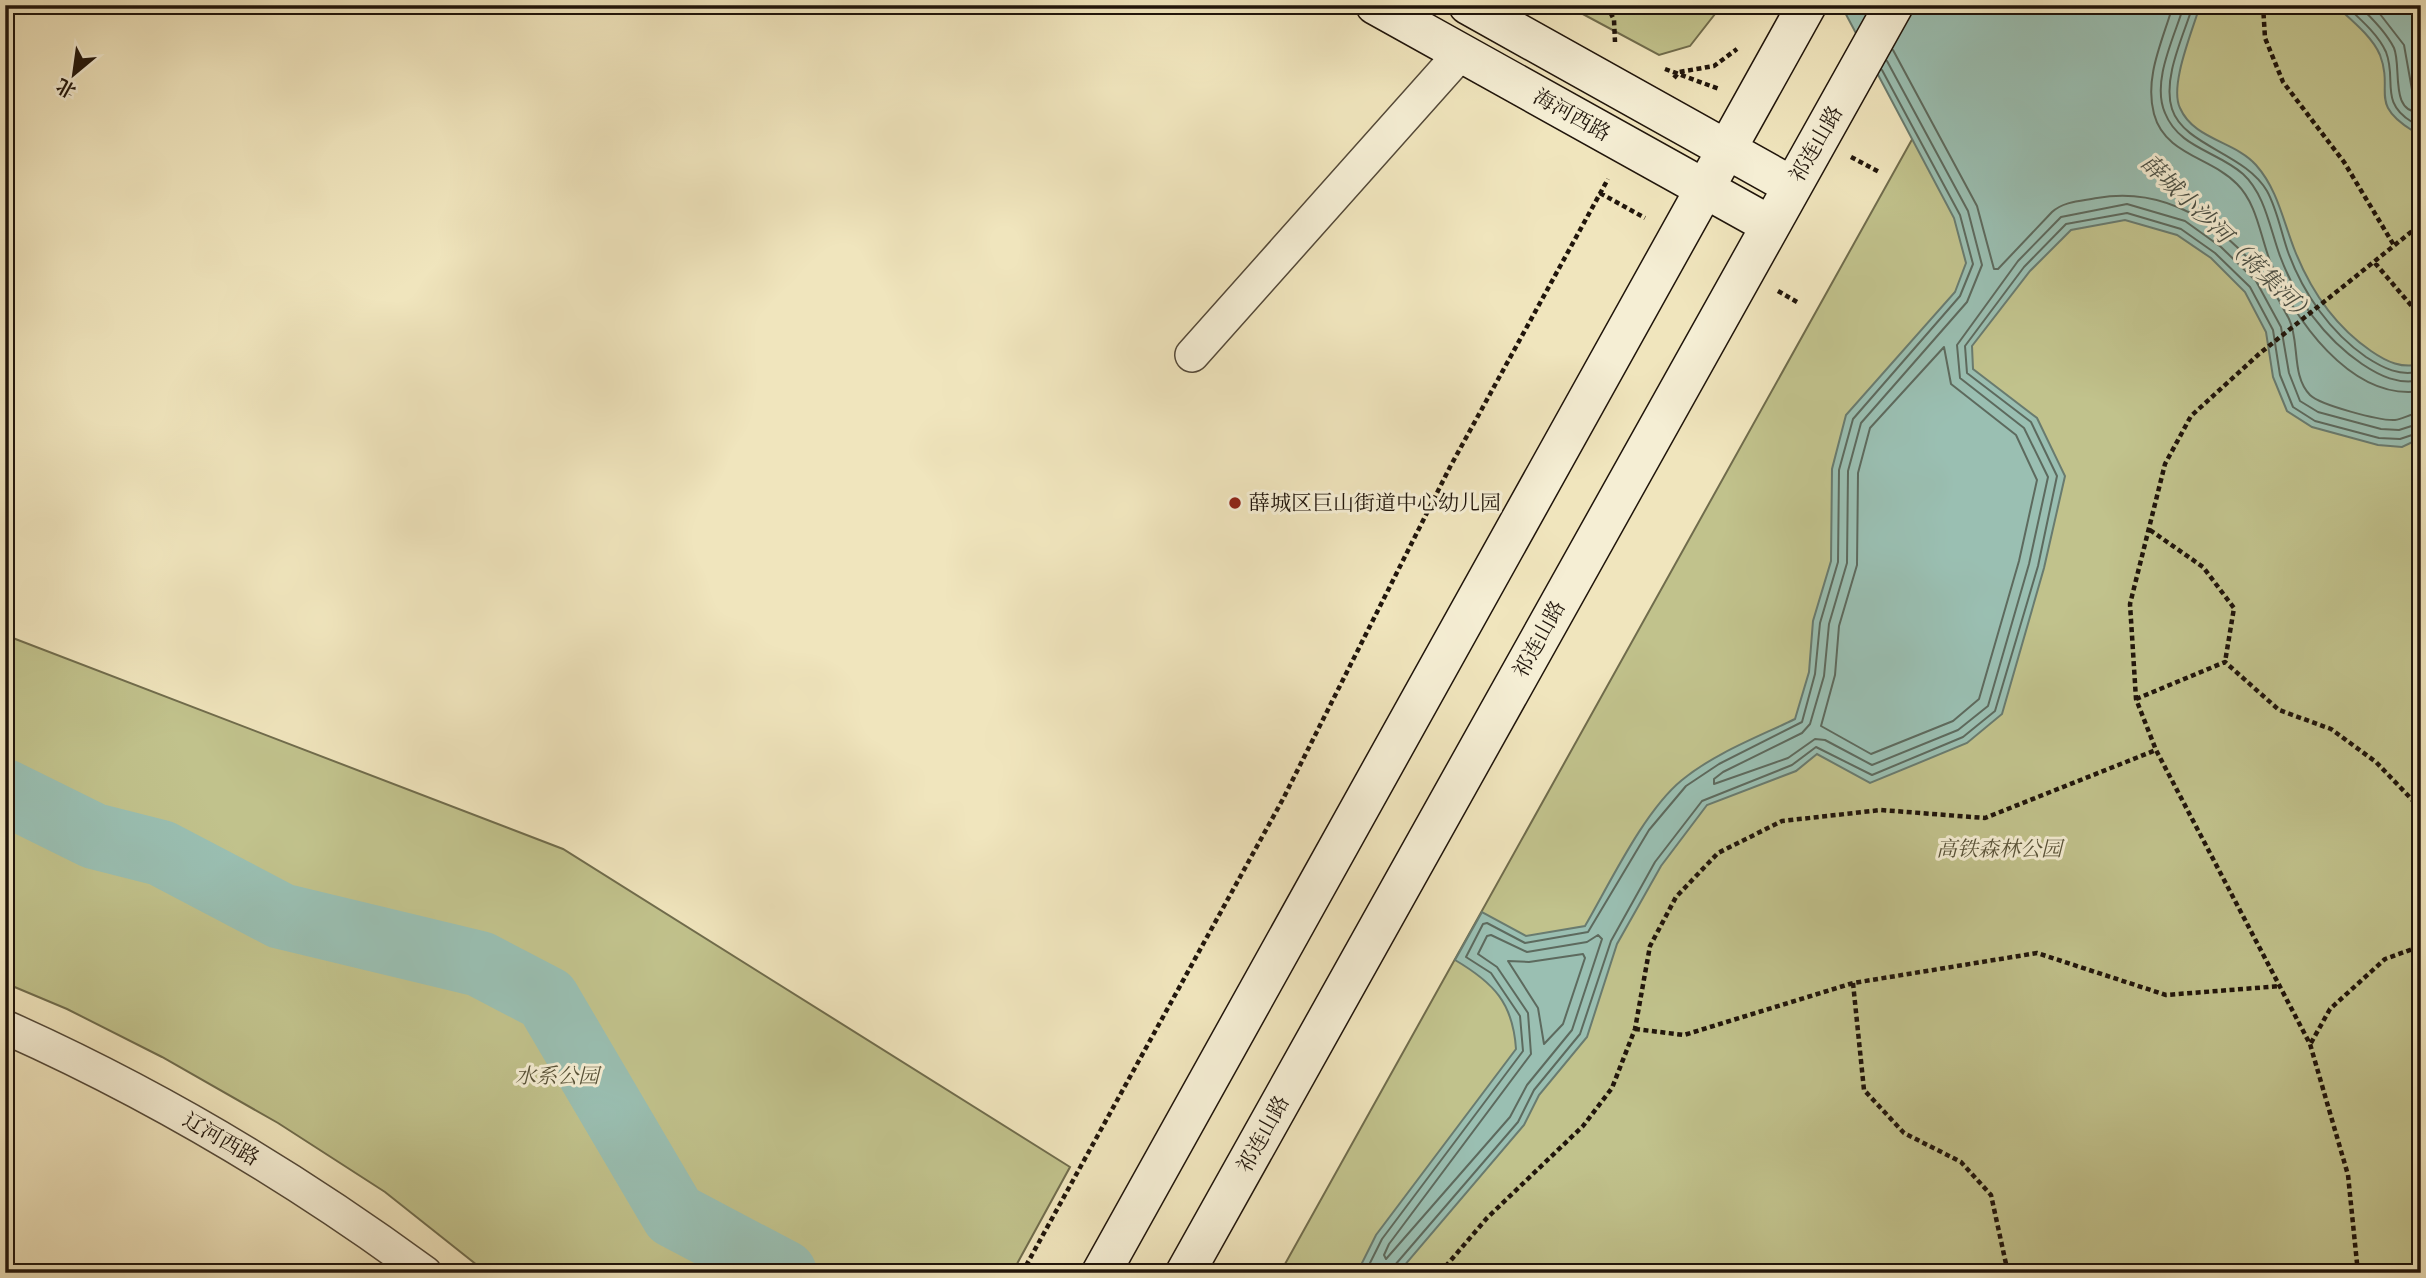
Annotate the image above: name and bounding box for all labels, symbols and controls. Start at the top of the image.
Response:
north arrow [38,38,108,108]
text: 北 [52,72,81,104]
street label: 海河西路 [1528,82,1616,148]
street label: 祁连山路 [1783,101,1849,187]
water label: 薛城小沙河（蒋集河） [2135,148,2321,330]
place label: 薛城区巨山街道中心幼儿园 [1249,489,1501,517]
marker: 薛城区巨山街道中心幼儿园 [1227,495,1243,511]
street label: 祁连山路 [1506,595,1572,683]
park label: 高铁森林公园 [1936,835,2065,863]
park label: 水系公园 [515,1062,602,1090]
street label: 祁连山路 [1230,1090,1296,1178]
street label: 辽河西路 [178,1106,264,1172]

